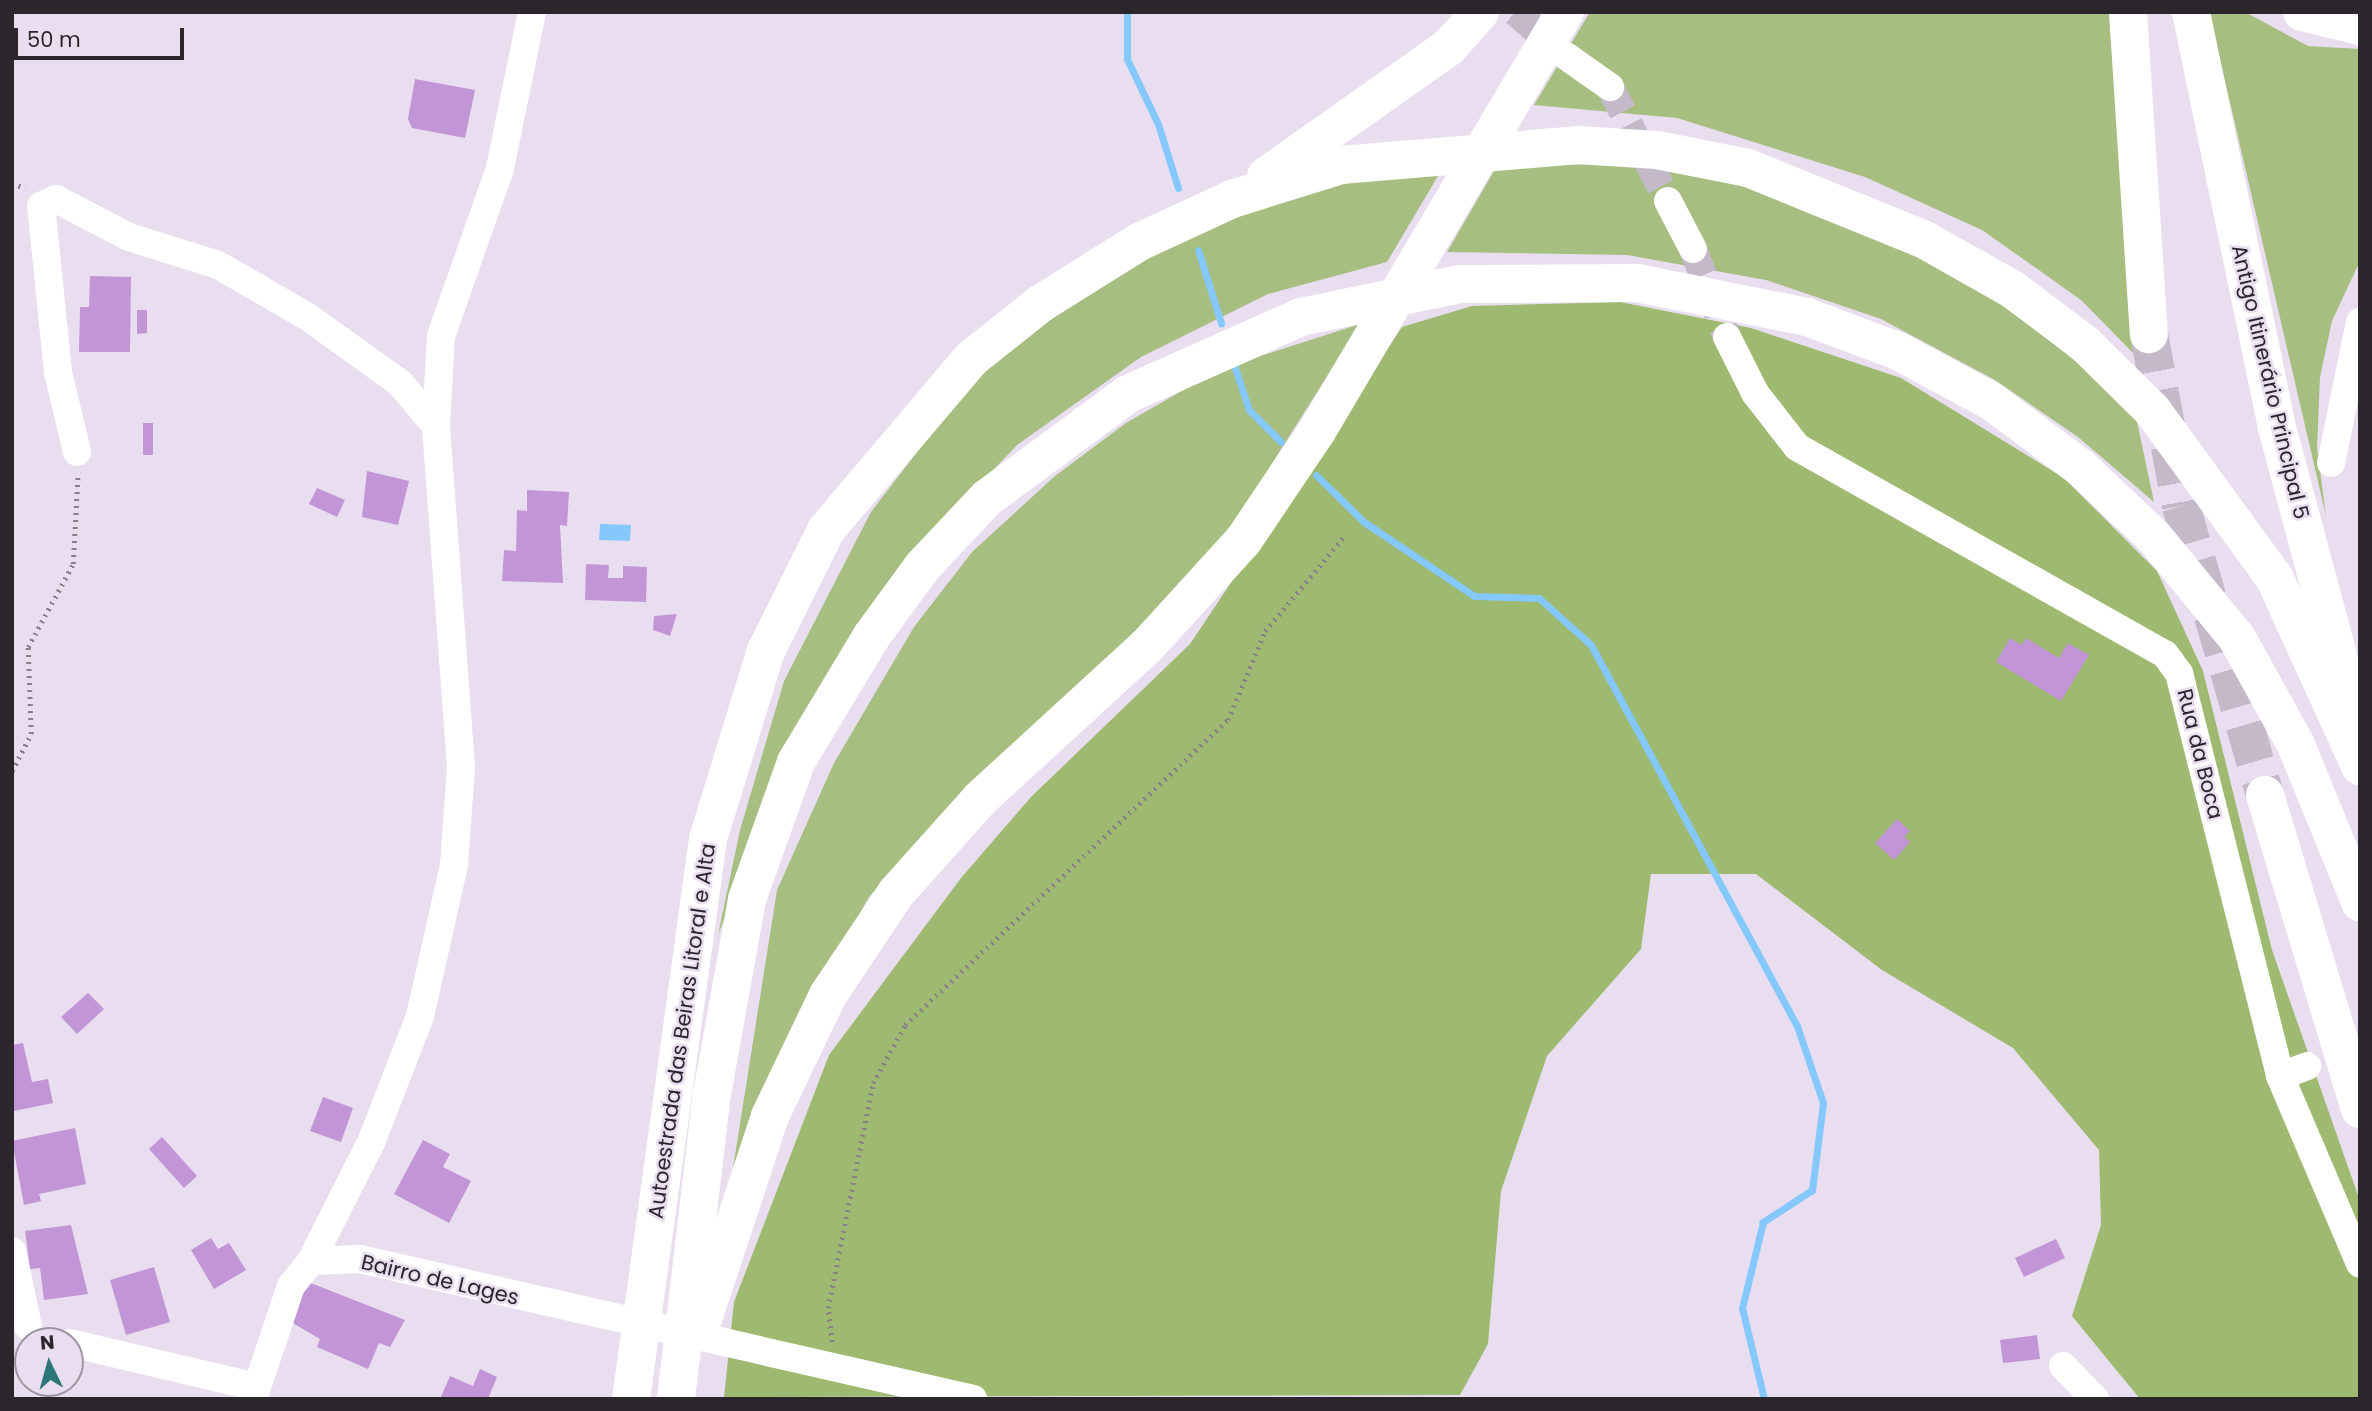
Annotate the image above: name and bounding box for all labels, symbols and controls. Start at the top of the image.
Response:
scale bar [18,14,187,58]
text: 50 m [27,25,81,54]
street label: Antigo Itinerário Principal 5 [2226,242,2314,522]
street label: Rua da Boca [2172,686,2228,822]
street label: Autoestrada das Beiras Litoral e Alta [643,842,721,1220]
street label: Bairro de Lages [359,1250,521,1310]
north arrow [14,1327,84,1397]
text: N [39,1329,56,1357]

